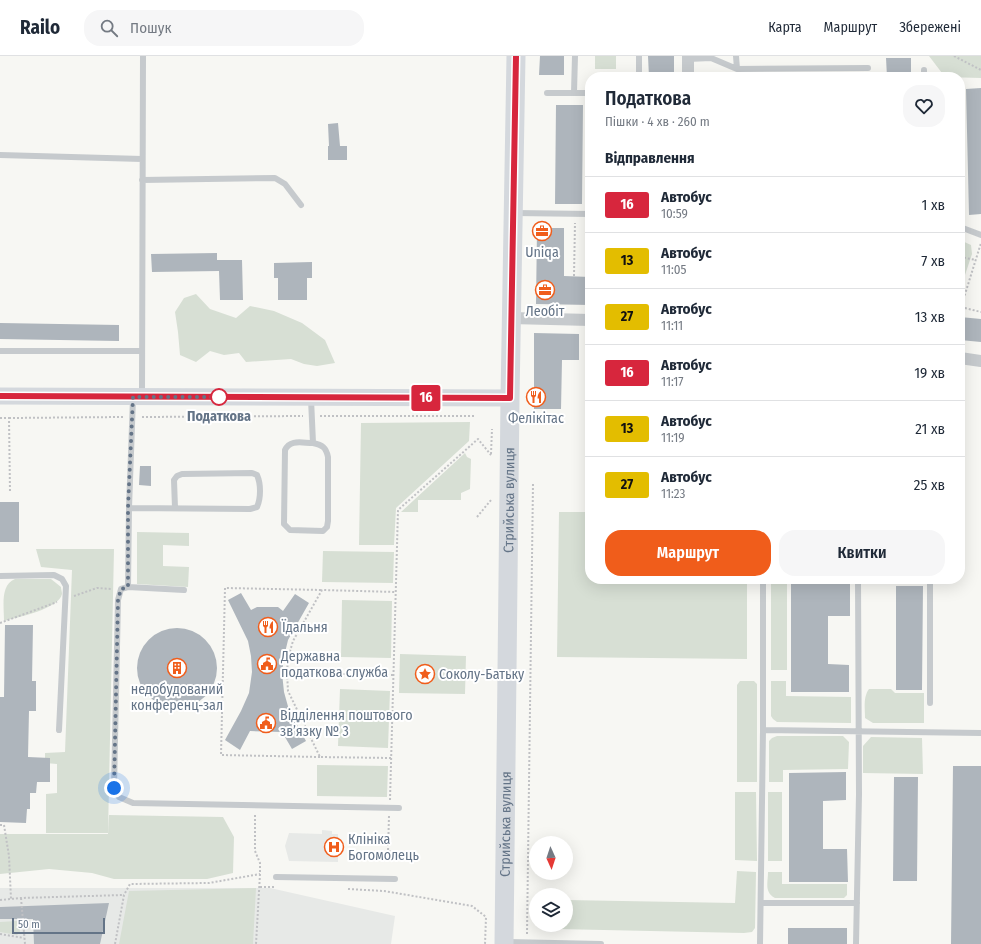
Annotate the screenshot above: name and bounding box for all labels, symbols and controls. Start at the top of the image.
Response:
search box [84,10,364,46]
text: Railo [20,16,60,39]
icon: search [98,17,120,39]
text: Пошук [130,19,171,37]
text: Карта [768,19,802,36]
text: Маршрут [824,19,877,36]
text: Збережені [899,19,961,36]
button: heart [903,85,945,127]
text: Податкова [605,87,691,110]
text: Пішки · 4 хв · 260 m [605,114,710,129]
text: Відправлення [605,149,695,167]
text: Автобус [661,188,712,206]
text: 16 [620,196,634,213]
text: 1 хв [922,196,945,214]
text: 10:59 [661,206,688,221]
office icon: Uniqa [531,220,553,242]
place label: Uniqa [525,244,559,261]
text: Автобус [661,244,712,262]
text: 13 [621,252,633,269]
text: 7 хв [921,252,945,270]
text: 11:05 [661,262,686,277]
office icon: Леобіт [534,279,556,301]
text: Автобус [661,300,712,318]
place label: Леобіт [526,303,565,320]
text: 27 [621,308,633,325]
text: 13 хв [915,308,945,326]
text: 11:11 [661,318,683,333]
text: Автобус [661,356,712,374]
text: 16 [620,364,634,381]
text: 19 хв [914,364,945,382]
text: 11:17 [661,374,684,389]
line badge: 16 [408,385,444,411]
restaurant icon: Фелікітас [525,386,547,408]
marker: Податкова [210,388,228,406]
text: 16 [419,389,433,406]
place label: Податкова [187,408,251,425]
place label: Фелікітас [508,410,564,427]
text: Автобус [661,412,712,430]
text: 13 [621,420,633,437]
text: 21 хв [915,420,945,438]
text: 11:19 [661,430,685,445]
street label: Стрийська вулиця [500,447,518,553]
text: Автобус [661,468,712,486]
text: 27 [621,476,633,493]
text: 25 хв [914,476,945,494]
text: 11:23 [661,486,685,501]
button: Маршрут [605,530,771,576]
button: Квитки [779,530,945,576]
restaurant icon: Їдальня [257,616,279,638]
place label: Їдальня [281,619,328,636]
place label: Державна податкова служба [280,648,388,681]
public building icon: Державна податкова служба [256,653,278,675]
building icon: недобудований конференц-зал [166,657,188,679]
place icon: Соколу-Батьку [414,663,436,685]
place label: Соколу-Батьку [439,666,525,683]
place label: недобудований конференц-зал [131,681,223,714]
place label: Відділення поштового зв’язку № 3 [280,707,413,740]
public building icon: Відділення поштового зв’язку № 3 [255,712,277,734]
street label: Стрийська вулиця [497,771,515,877]
your location [104,778,124,798]
place label: Клініка Богомолець [348,831,419,864]
hospital icon: Клініка Богомолець [323,836,345,858]
north arrow [529,836,573,880]
map controls [529,836,573,932]
button: layers [529,888,573,932]
scale bar [12,916,105,935]
text: 50 m [18,918,40,931]

